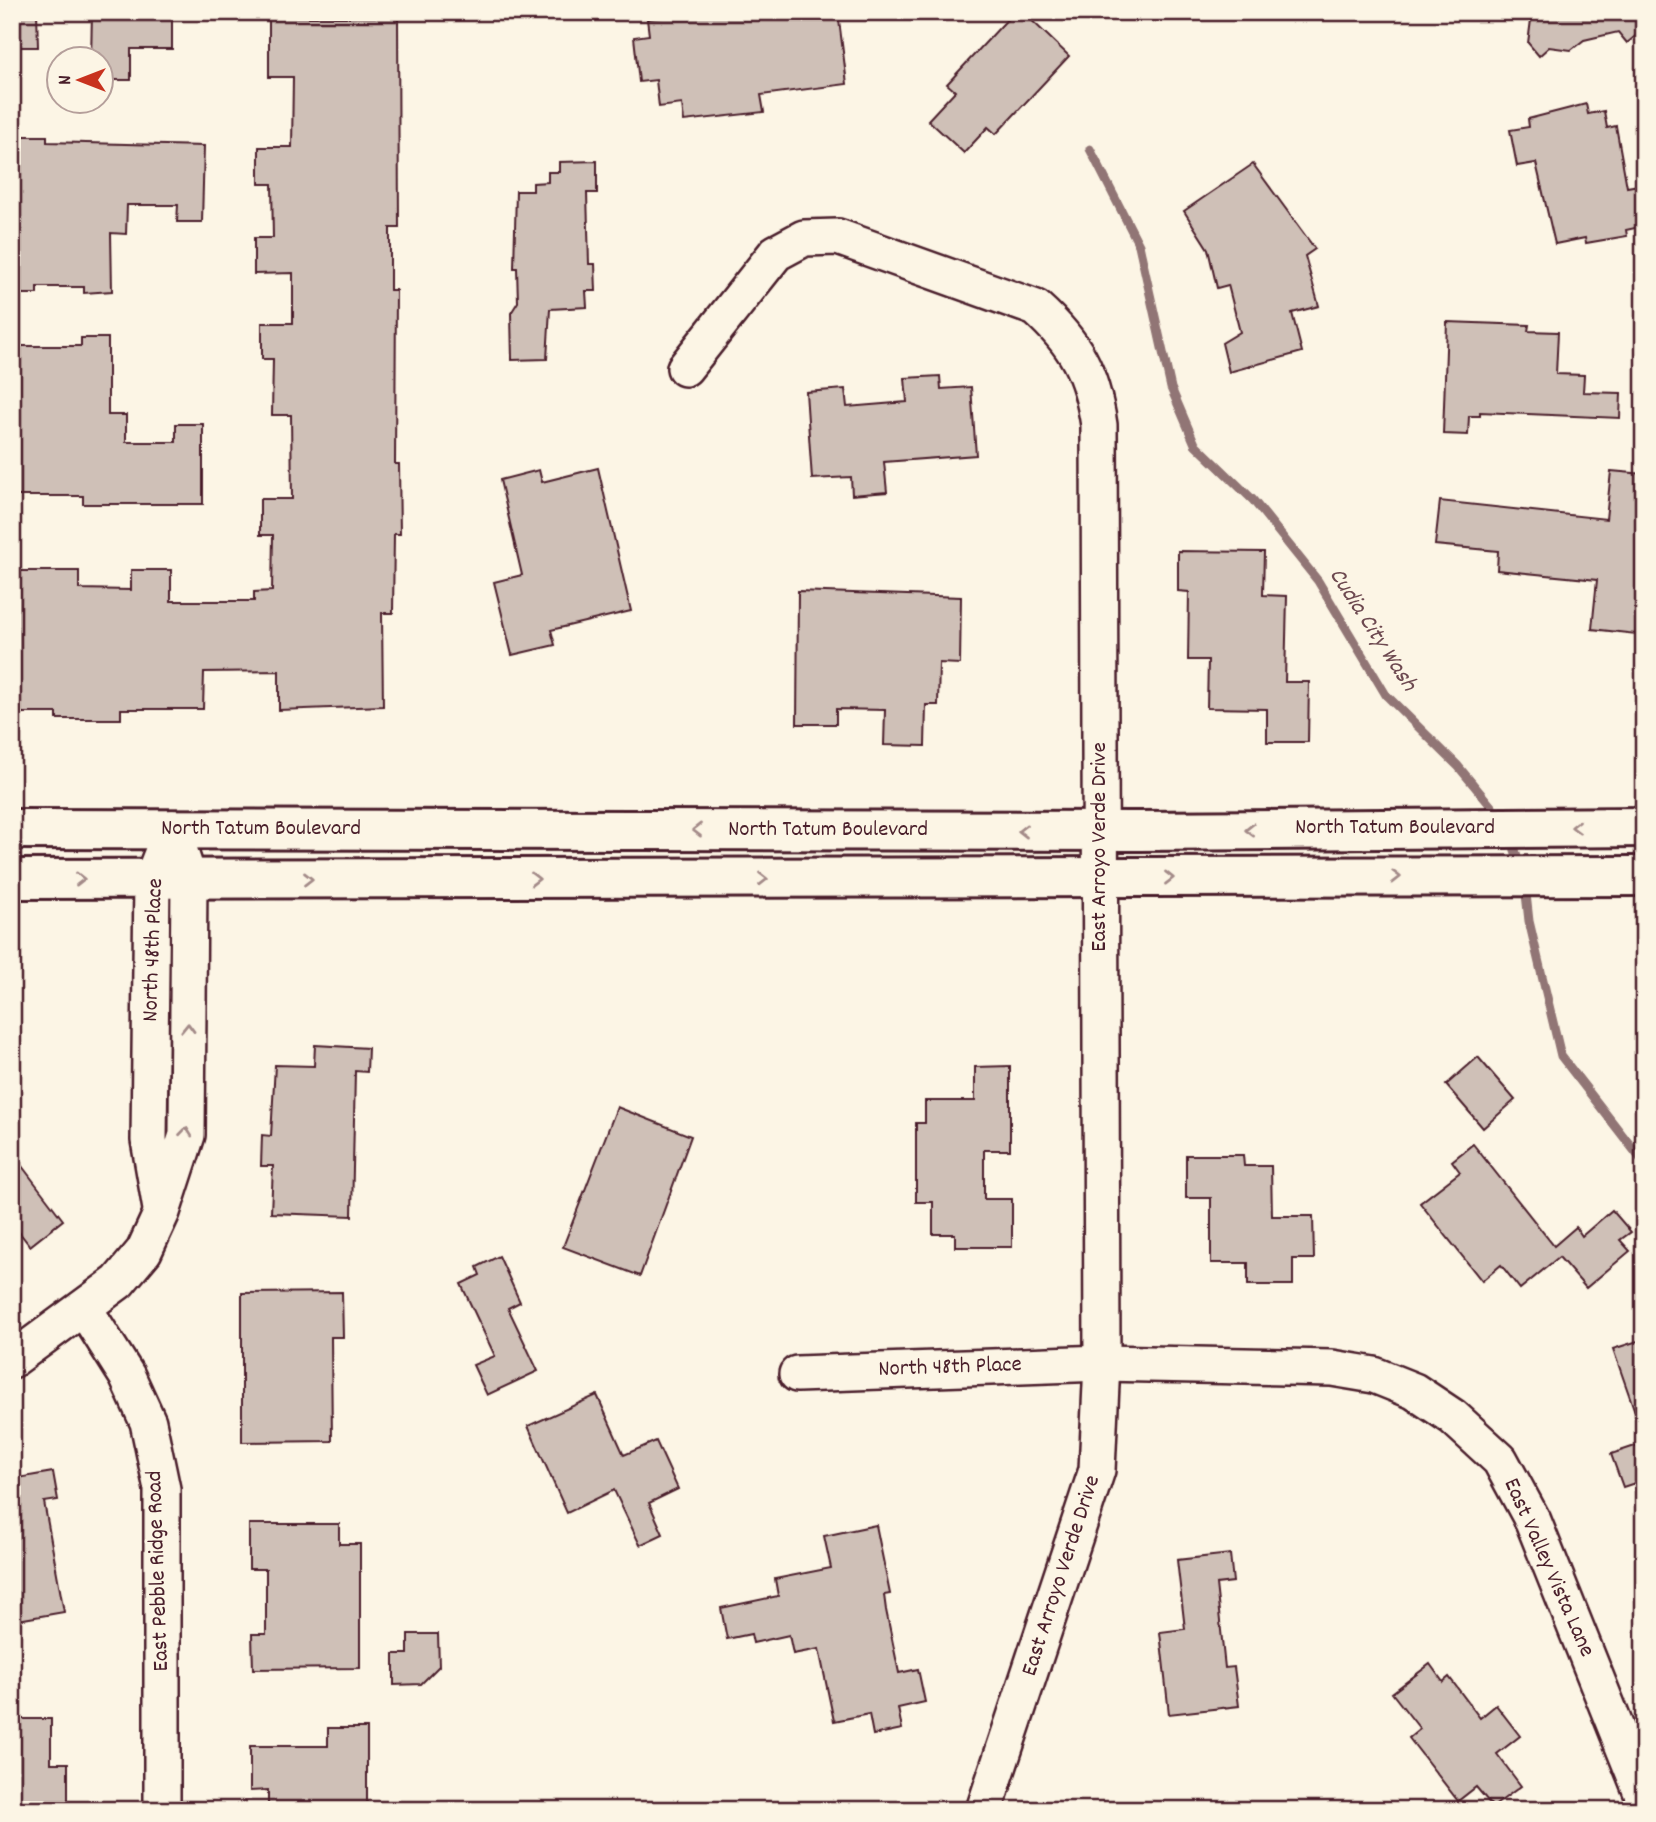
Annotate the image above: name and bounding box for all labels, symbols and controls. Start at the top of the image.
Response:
north arrow [46,46,116,116]
text: N [53,75,80,85]
water label: Cudia City Wash [1319,562,1425,699]
street label: East Arroyo Verde Drive [1084,742,1117,952]
street label: North Tatum Boulevard [1295,812,1495,845]
street label: North Tatum Boulevard [161,813,361,846]
street label: North Tatum Boulevard [728,814,928,847]
one-way arrow [1570,819,1580,835]
one-way arrow [691,822,702,838]
one-way arrow [1244,822,1255,837]
one-way arrow [1017,823,1028,838]
one-way arrow [1391,869,1402,885]
one-way arrow [1164,870,1174,886]
one-way arrow [76,871,86,887]
one-way arrow [303,871,314,887]
one-way arrow [531,871,541,887]
one-way arrow [758,871,769,887]
street label: North 48th Place [135,878,173,1022]
one-way arrow [180,1022,196,1033]
one-way arrow [178,1126,193,1137]
street label: North 48th Place [878,1349,1022,1387]
street label: East Pebble Ridge Road [139,1470,179,1672]
street label: East Arroyo Verde Drive [1014,1471,1110,1681]
street label: East Valley Vista Lane [1494,1473,1602,1663]

